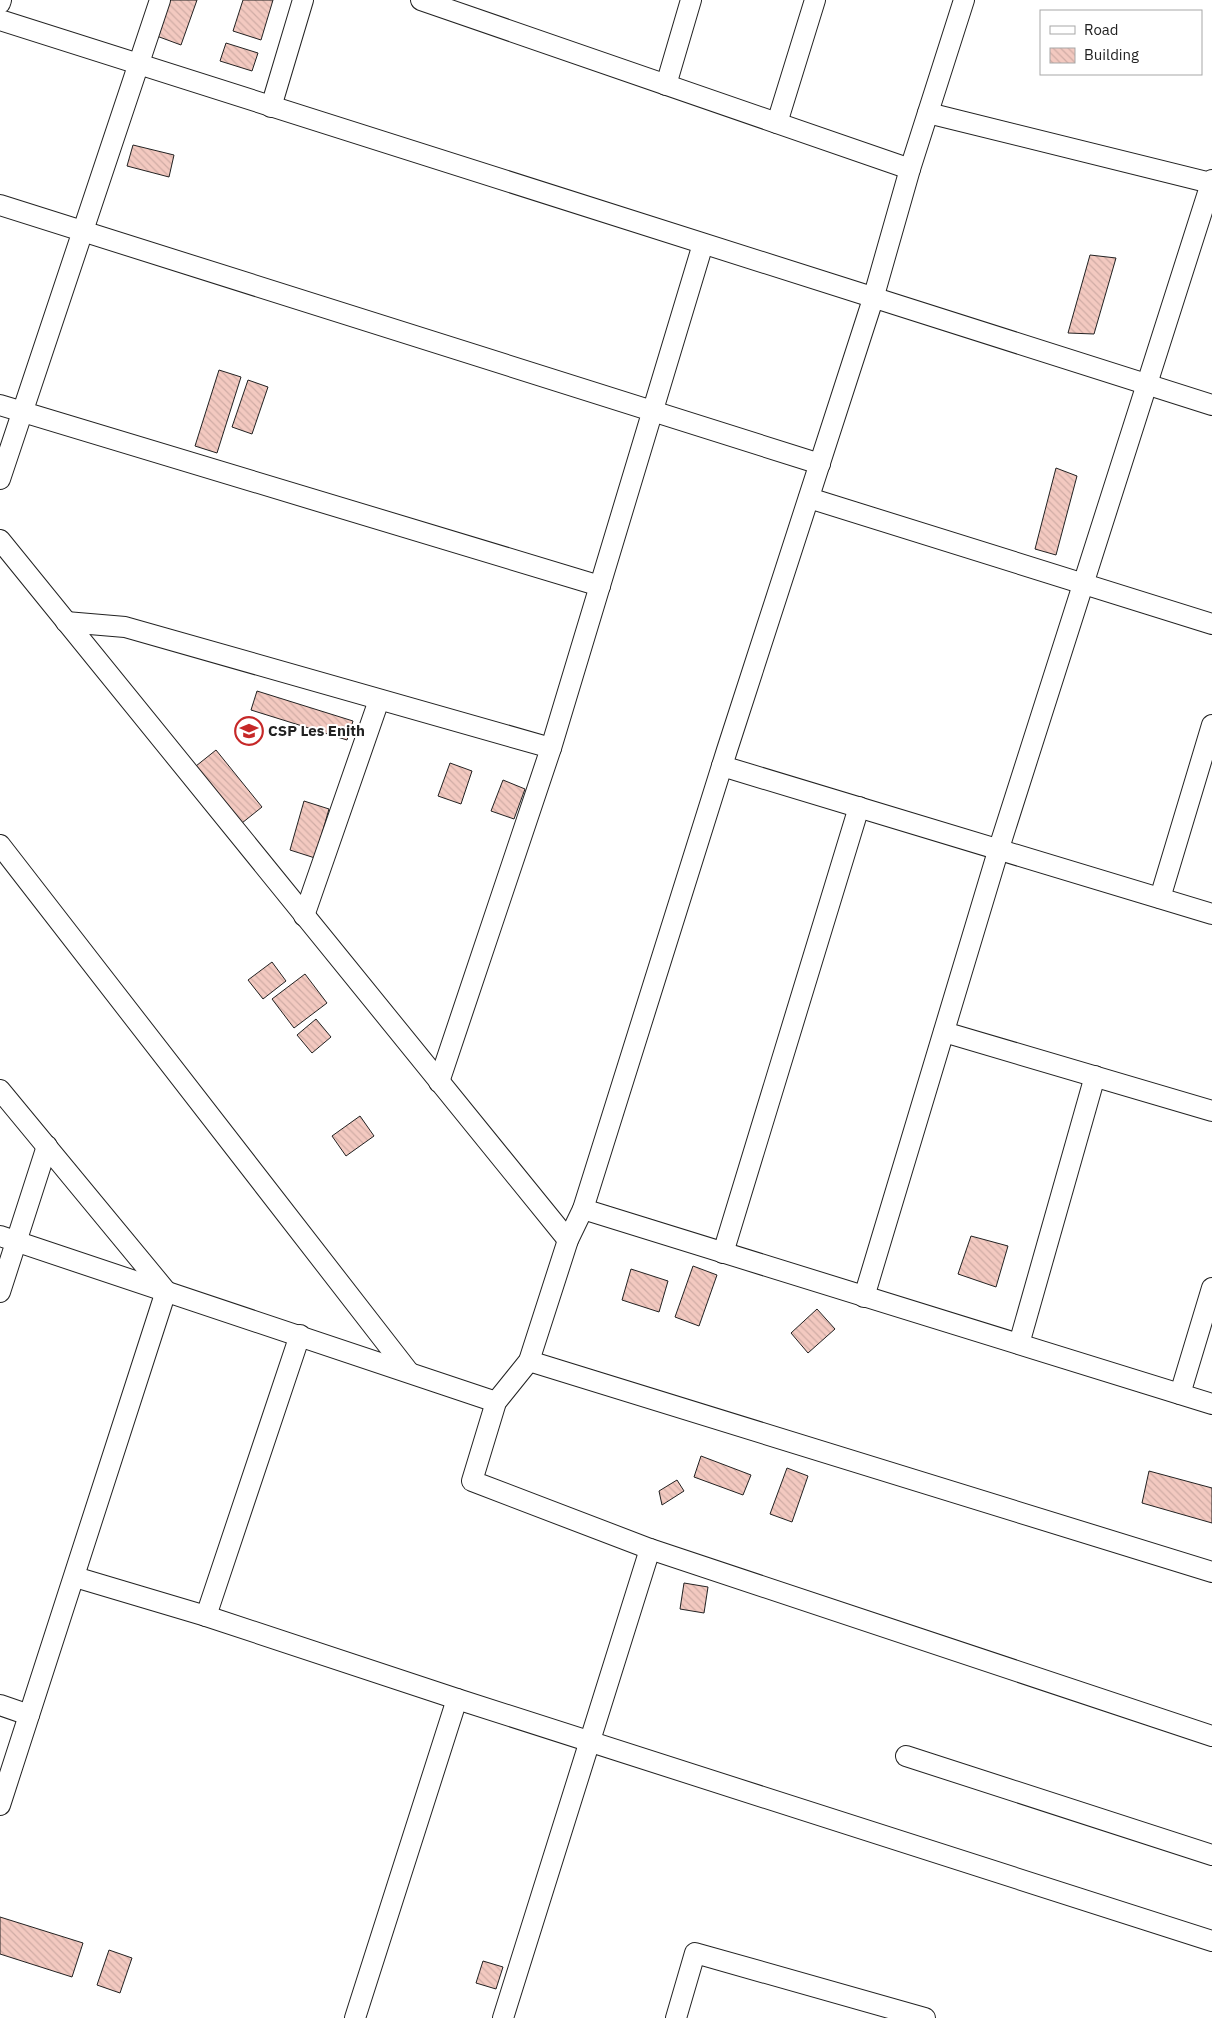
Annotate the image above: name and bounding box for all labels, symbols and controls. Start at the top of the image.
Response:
legend [1040,10,1202,75]
text: Road [1084,20,1119,39]
text: Building [1084,45,1139,64]
school or university icon: CSP Les Enith [234,716,264,746]
place label: CSP Les Enith [268,721,365,740]

